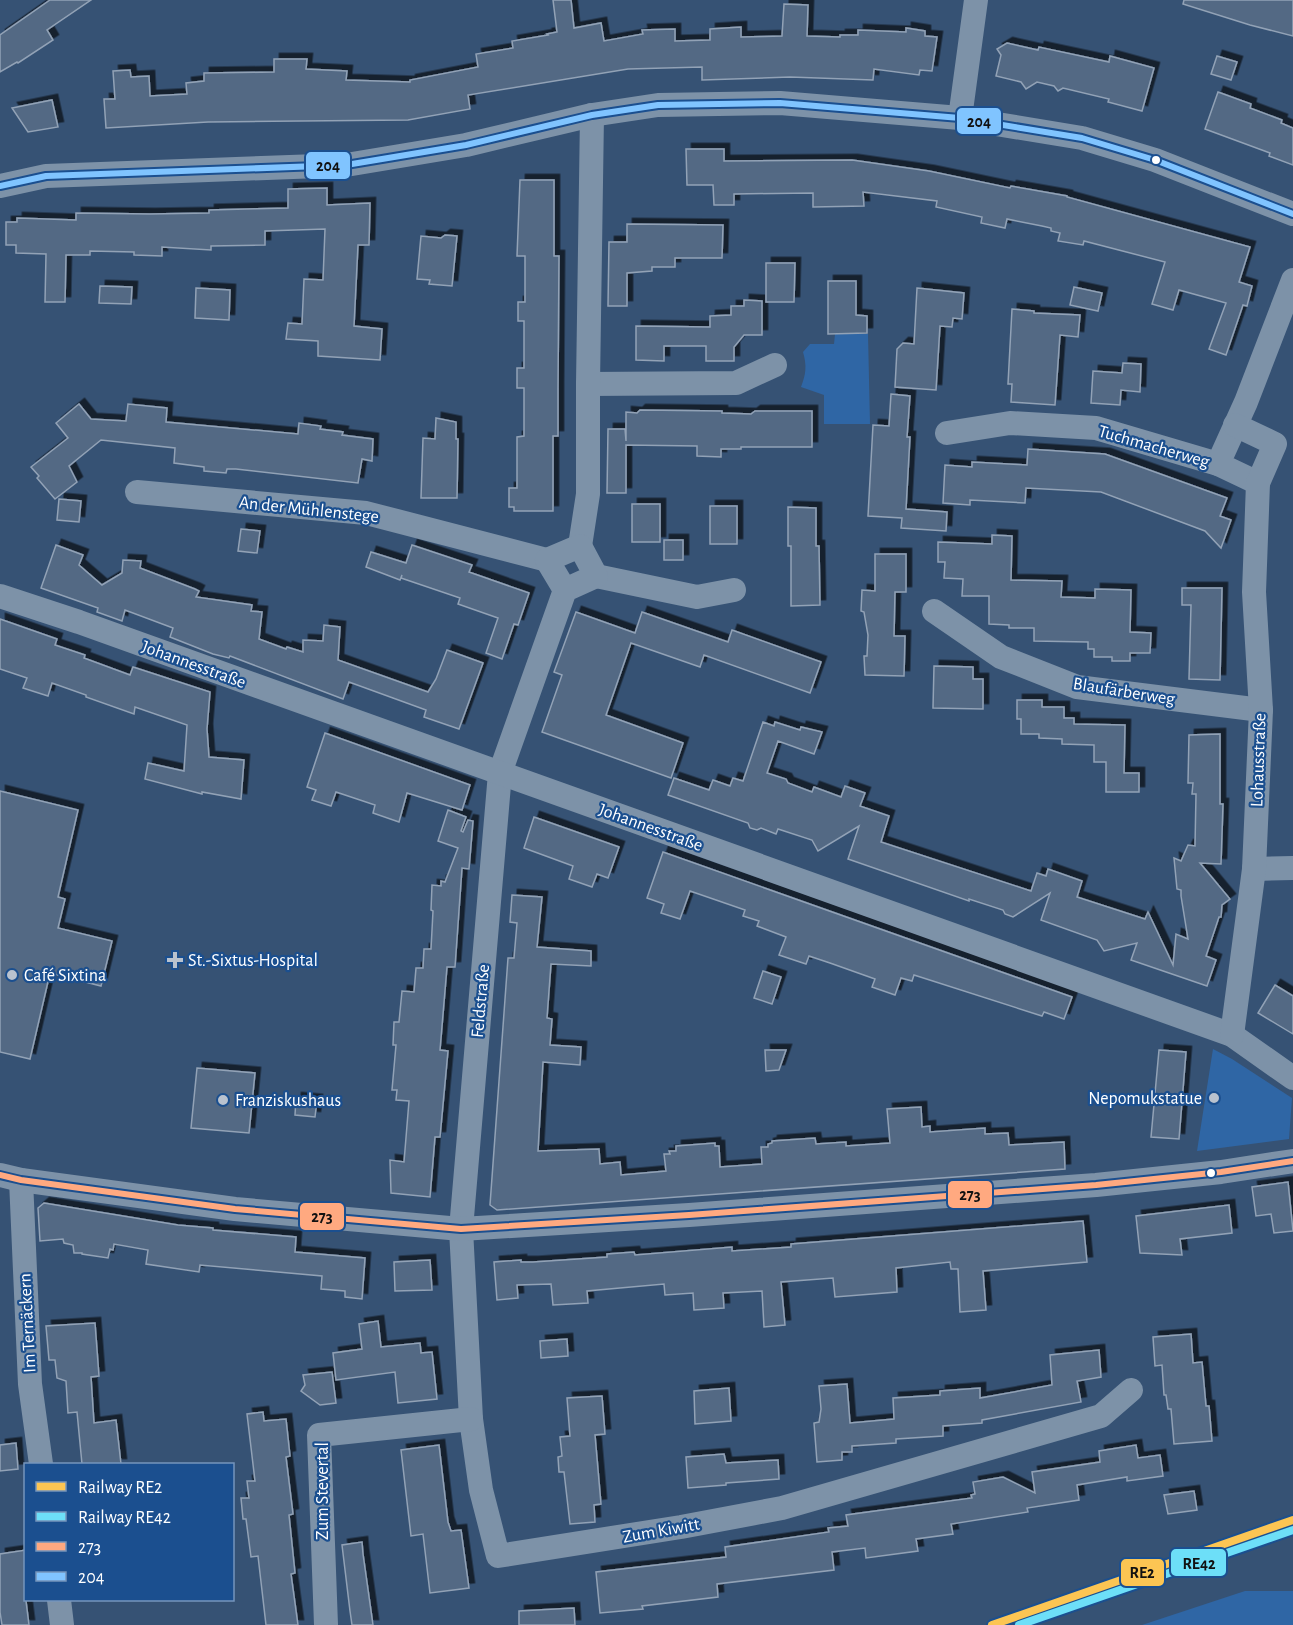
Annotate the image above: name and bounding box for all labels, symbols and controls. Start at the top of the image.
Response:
line badge: 204 [956,107,1002,135]
text: 204 [967,114,991,130]
line badge: 204 [305,151,351,180]
unlabelled marker [1150,154,1162,166]
text: 204 [316,158,340,174]
street label: Tuchmacherweg [1096,422,1212,472]
street label: An der Mühlenstege [238,494,380,526]
street label: Johannesstraße [139,638,248,692]
street label: Blaufärberweg [1072,675,1176,709]
street label: Lohausstraße [1248,713,1270,807]
street label: Johannesstraße [596,801,705,855]
marker: St.-Sixtus-Hospital [166,951,184,969]
place label: St.-Sixtus-Hospital [188,952,318,970]
street label: Feldstraße [469,964,493,1039]
place label: Café Sixtina [24,967,106,985]
marker: Café Sixtina [5,968,19,982]
place label: Nepomukstatue [1088,1090,1202,1108]
marker: Nepomukstatue [1207,1091,1221,1105]
place label: Franziskushaus [235,1092,341,1110]
marker: Franziskushaus [216,1093,230,1107]
unlabelled marker [1205,1167,1217,1179]
line badge: 273 [947,1180,993,1209]
text: 273 [959,1187,981,1203]
line badge: 273 [299,1202,345,1231]
text: 273 [311,1209,333,1225]
street label: Im Ternäckern [16,1273,40,1373]
street label: Zum Stevertal [314,1442,332,1540]
legend [24,1463,234,1601]
text: Railway RE2 [78,1479,162,1497]
text: Railway RE42 [78,1509,171,1527]
street label: Zum Kiwitt [621,1515,701,1547]
text: 273 [78,1539,101,1557]
line badge: RE42 [1170,1548,1227,1577]
text: RE42 [1182,1556,1216,1572]
line badge: RE2 [1120,1558,1165,1587]
text: RE2 [1129,1565,1155,1581]
text: 204 [78,1569,105,1587]

